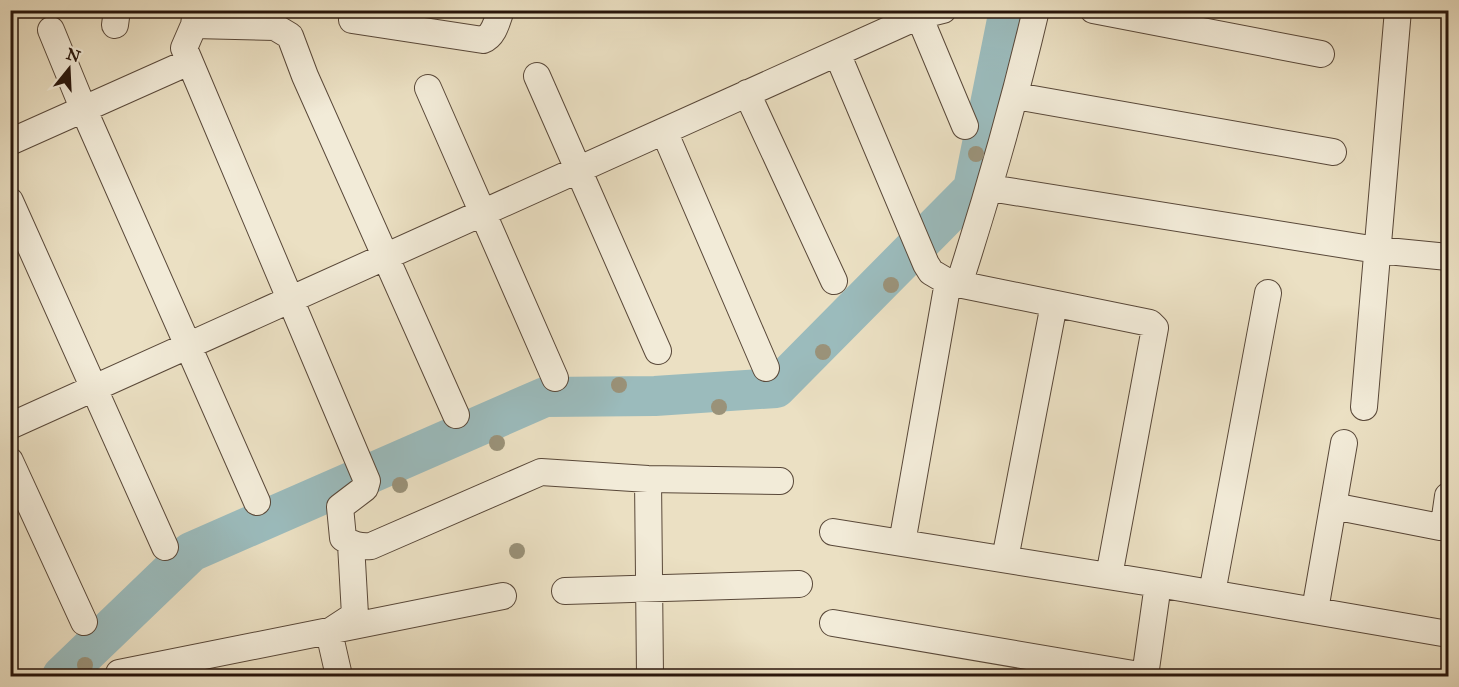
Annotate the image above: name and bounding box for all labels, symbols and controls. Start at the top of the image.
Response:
north arrow [39,39,99,99]
text: N [64,44,83,66]

